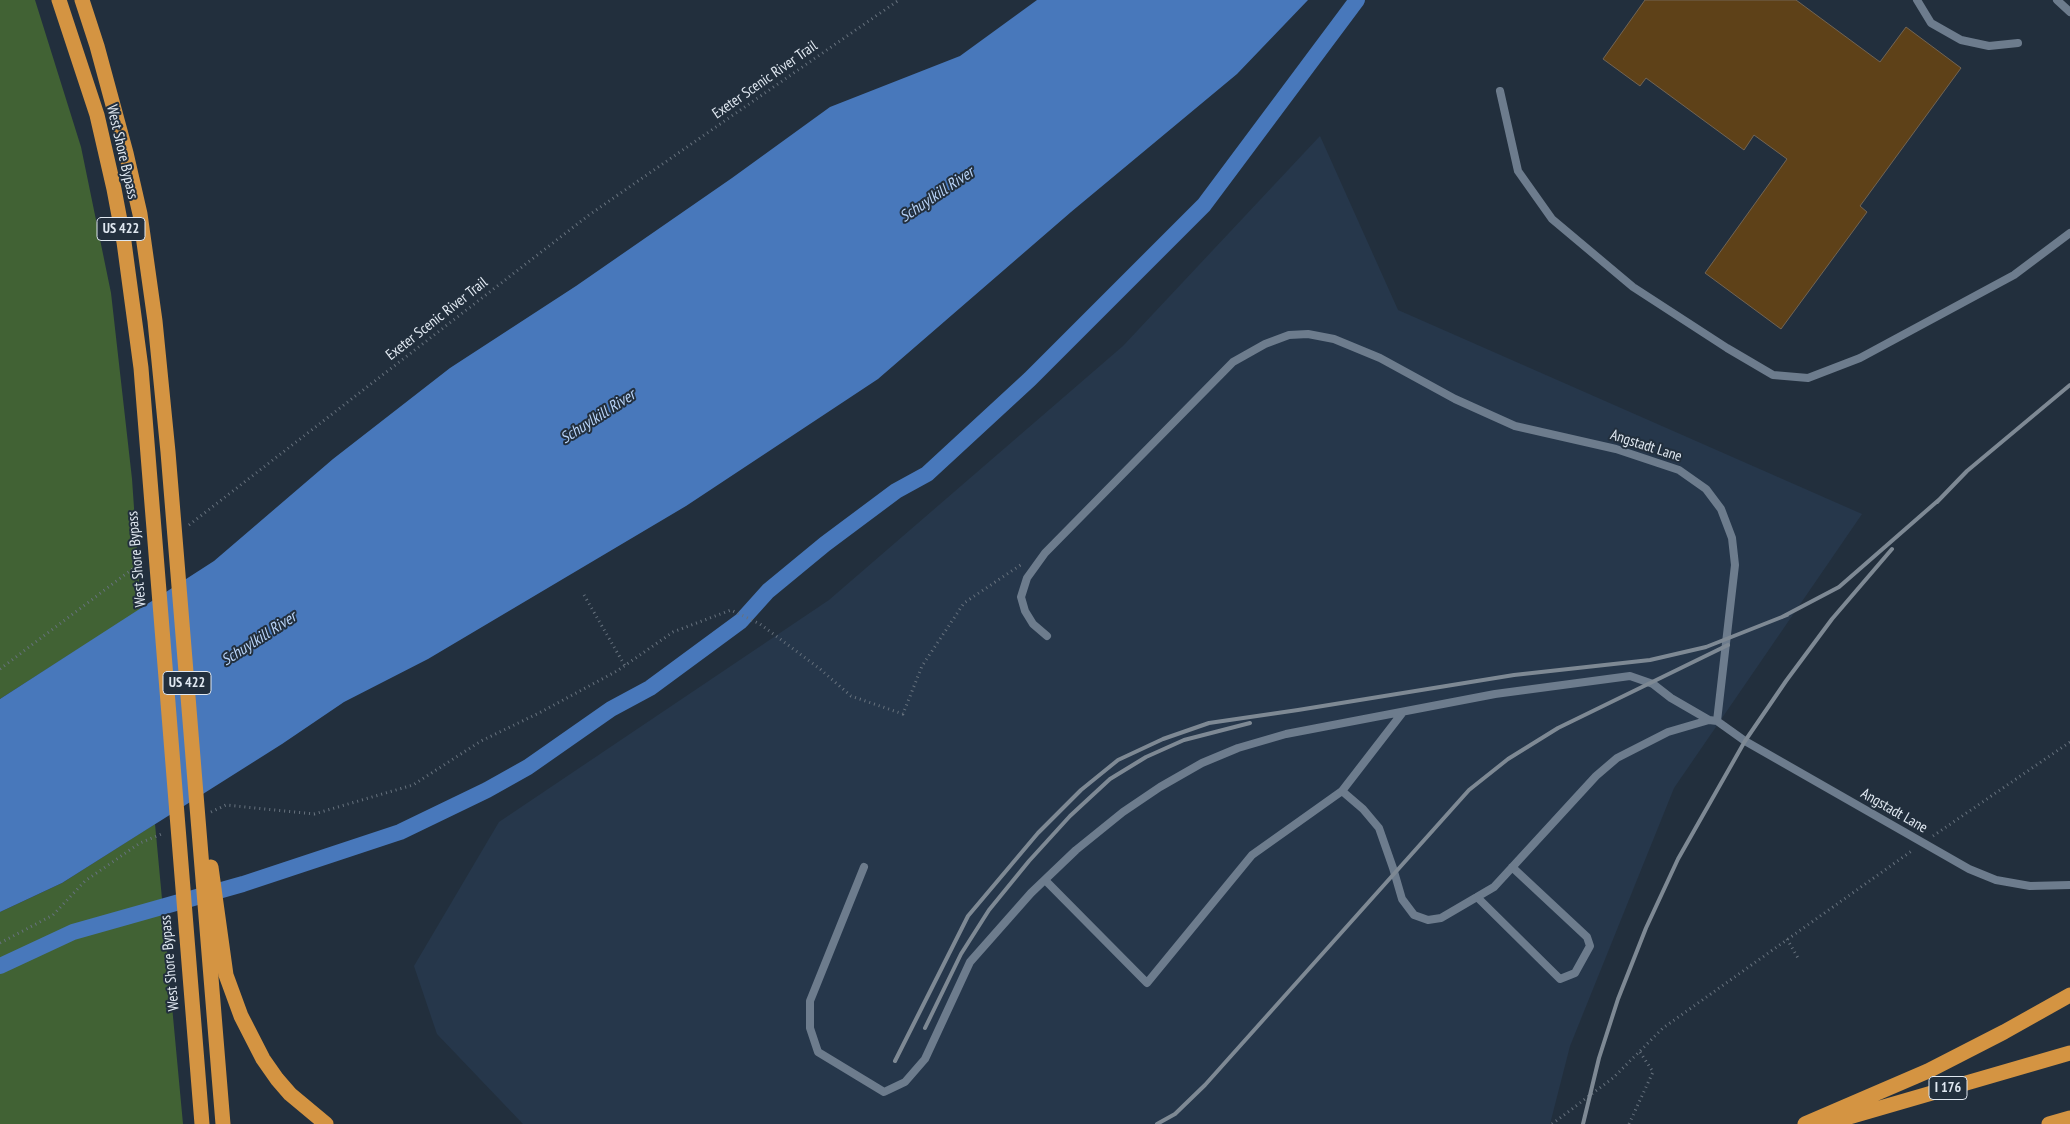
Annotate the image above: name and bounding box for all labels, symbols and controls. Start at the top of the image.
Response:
street label: Exeter Scenic River Trail [709,37,821,123]
street label: West Shore Bypass [102,103,142,201]
water label: Schuylkill River [896,163,978,227]
road number: US 422 [97,218,145,240]
street label: Exeter Scenic River Trail [383,274,491,364]
water label: Schuylkill River [557,386,639,448]
street label: Angstadt Lane [1608,426,1684,466]
street label: West Shore Bypass [124,510,150,608]
water label: Schuylkill River [218,608,300,670]
road number: US 422 [163,671,211,694]
street label: Angstadt Lane [1857,785,1931,837]
street label: West Shore Bypass [157,914,183,1012]
road number: I 176 [1929,1076,1967,1100]

